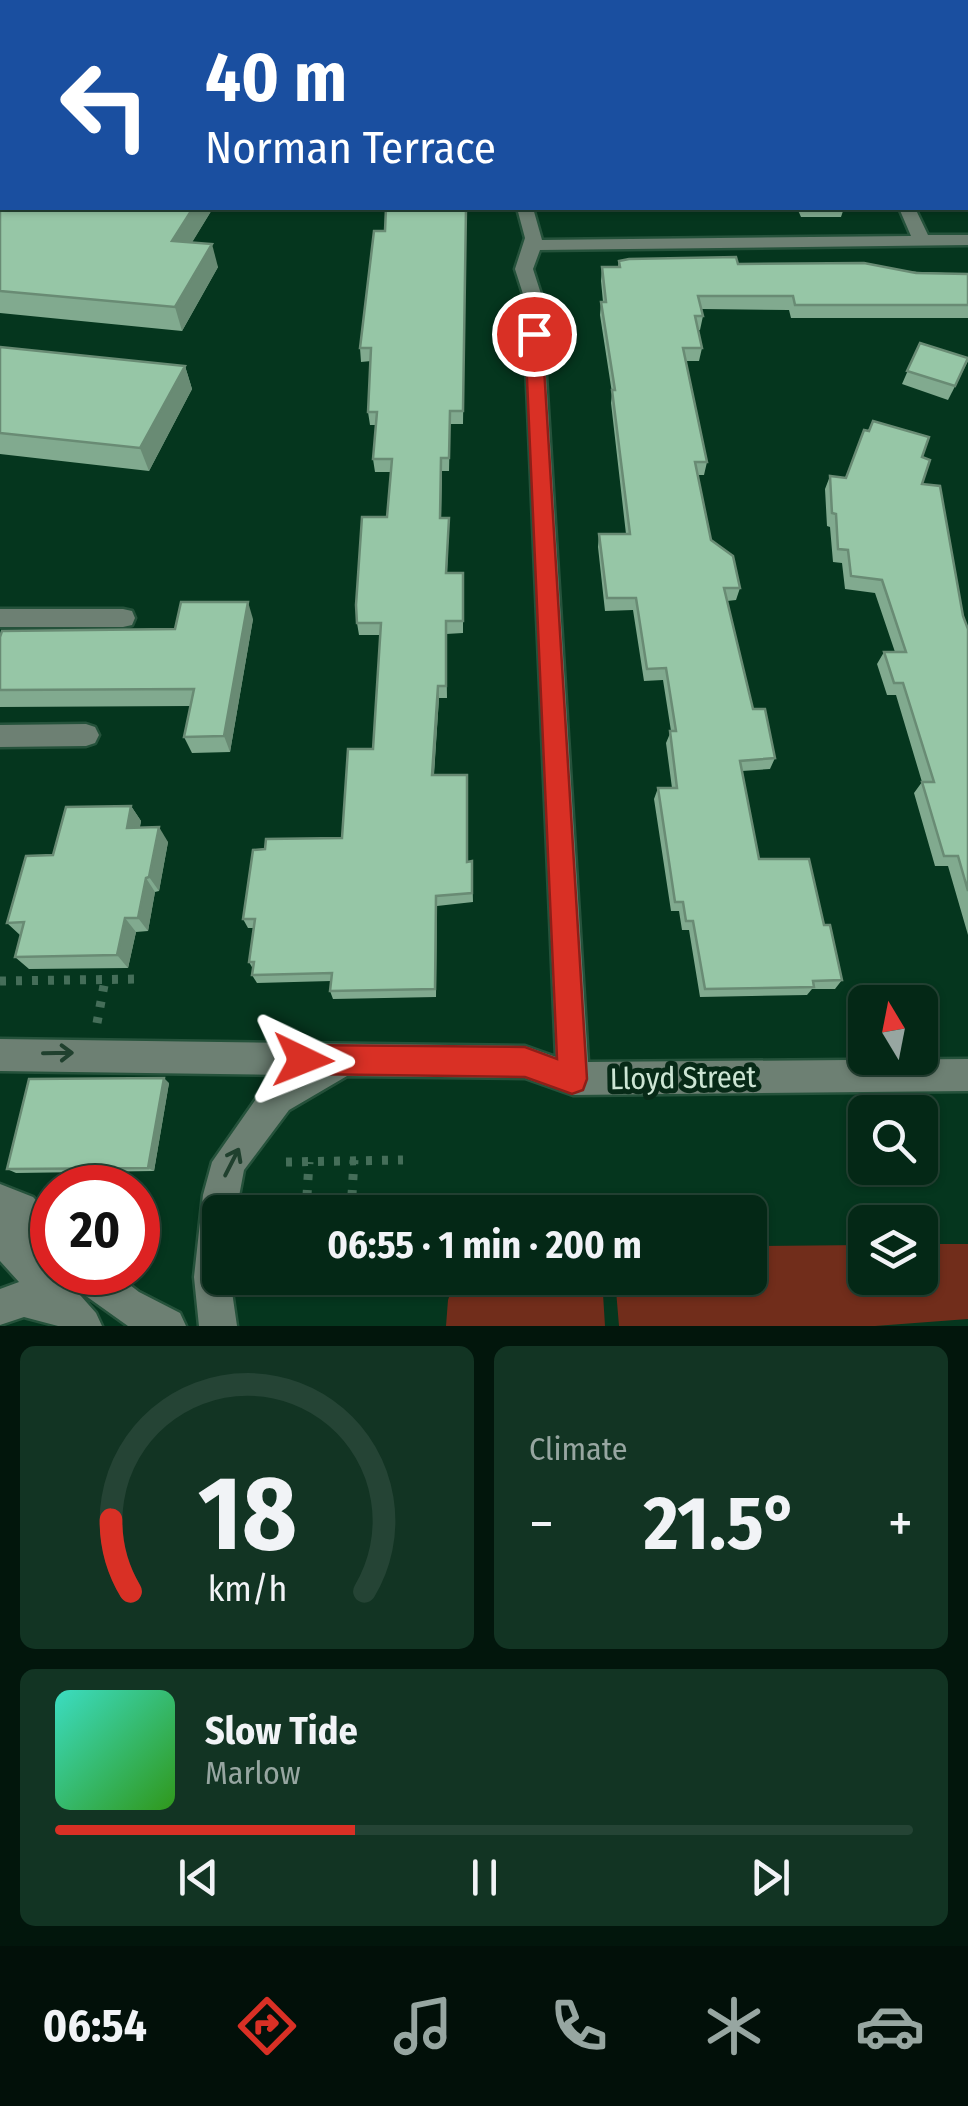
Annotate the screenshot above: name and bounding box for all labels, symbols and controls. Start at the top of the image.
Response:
text: 40 m [205,36,347,120]
icon: left [40,40,170,170]
text: Norman Terrace [205,121,496,175]
pin [492,292,577,377]
icon: arrive [507,307,562,362]
north arrow [848,985,938,1075]
map controls [848,985,938,1295]
position arrow [251,1008,355,1112]
one-way arrow [41,1044,73,1063]
street label: Lloyd Street [609,1059,757,1097]
button: search [848,1095,938,1185]
one-way arrow [224,1148,243,1177]
speed limit sign: 20 [30,1165,160,1295]
button: layers [848,1205,938,1295]
text: 06:55 · 1 min · 200 m [327,1222,642,1268]
text: Climate [529,1430,628,1468]
text: 18 [198,1452,296,1577]
text: 21.5° [644,1479,798,1569]
text: − [529,1491,554,1557]
text: + [888,1491,913,1557]
text: km/h [207,1568,287,1610]
text: Slow Tide [205,1708,358,1754]
text: Marlow [205,1754,301,1792]
icon: previous [171,1850,226,1905]
icon: pause [457,1850,512,1905]
icon: next [743,1850,798,1905]
icon: directions [232,1991,302,2061]
icon: music [388,1991,458,2061]
icon: phone [544,1991,614,2061]
icon: climate [699,1991,769,2061]
icon: car [855,1991,925,2061]
text: 06:54 [43,1999,147,2053]

